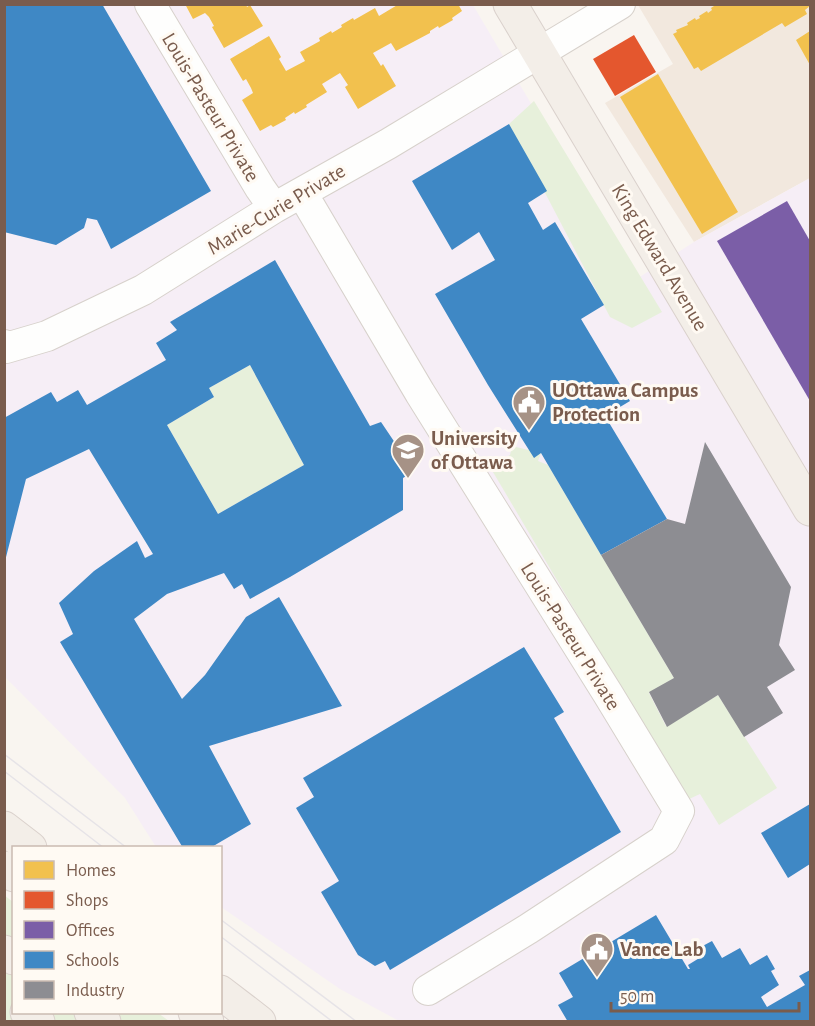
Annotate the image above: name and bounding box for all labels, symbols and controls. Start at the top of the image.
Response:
street label: Louis-Pasteur Private [158,29,263,185]
street label: Marie-Curie Private [204,160,349,259]
street label: King Edward Avenue [608,180,712,334]
place label: UOttawa Campus Protection [552,380,698,425]
public building icon: UOttawa Campus Protection [511,384,547,431]
place label: University of Ottawa [431,428,518,473]
school or university icon: University of Ottawa [390,432,426,479]
street label: Louis-Pasteur Private [517,559,624,714]
legend [12,846,222,1014]
text: Homes [66,862,116,880]
text: Shops [66,892,108,910]
text: Offices [66,922,115,940]
public building icon: Vance Lab [579,931,615,978]
place label: Vance Lab [620,939,704,960]
text: Schools [66,952,119,970]
scale bar [611,975,798,1013]
text: Industry [66,982,125,1000]
text: 50 m [620,988,654,1006]

